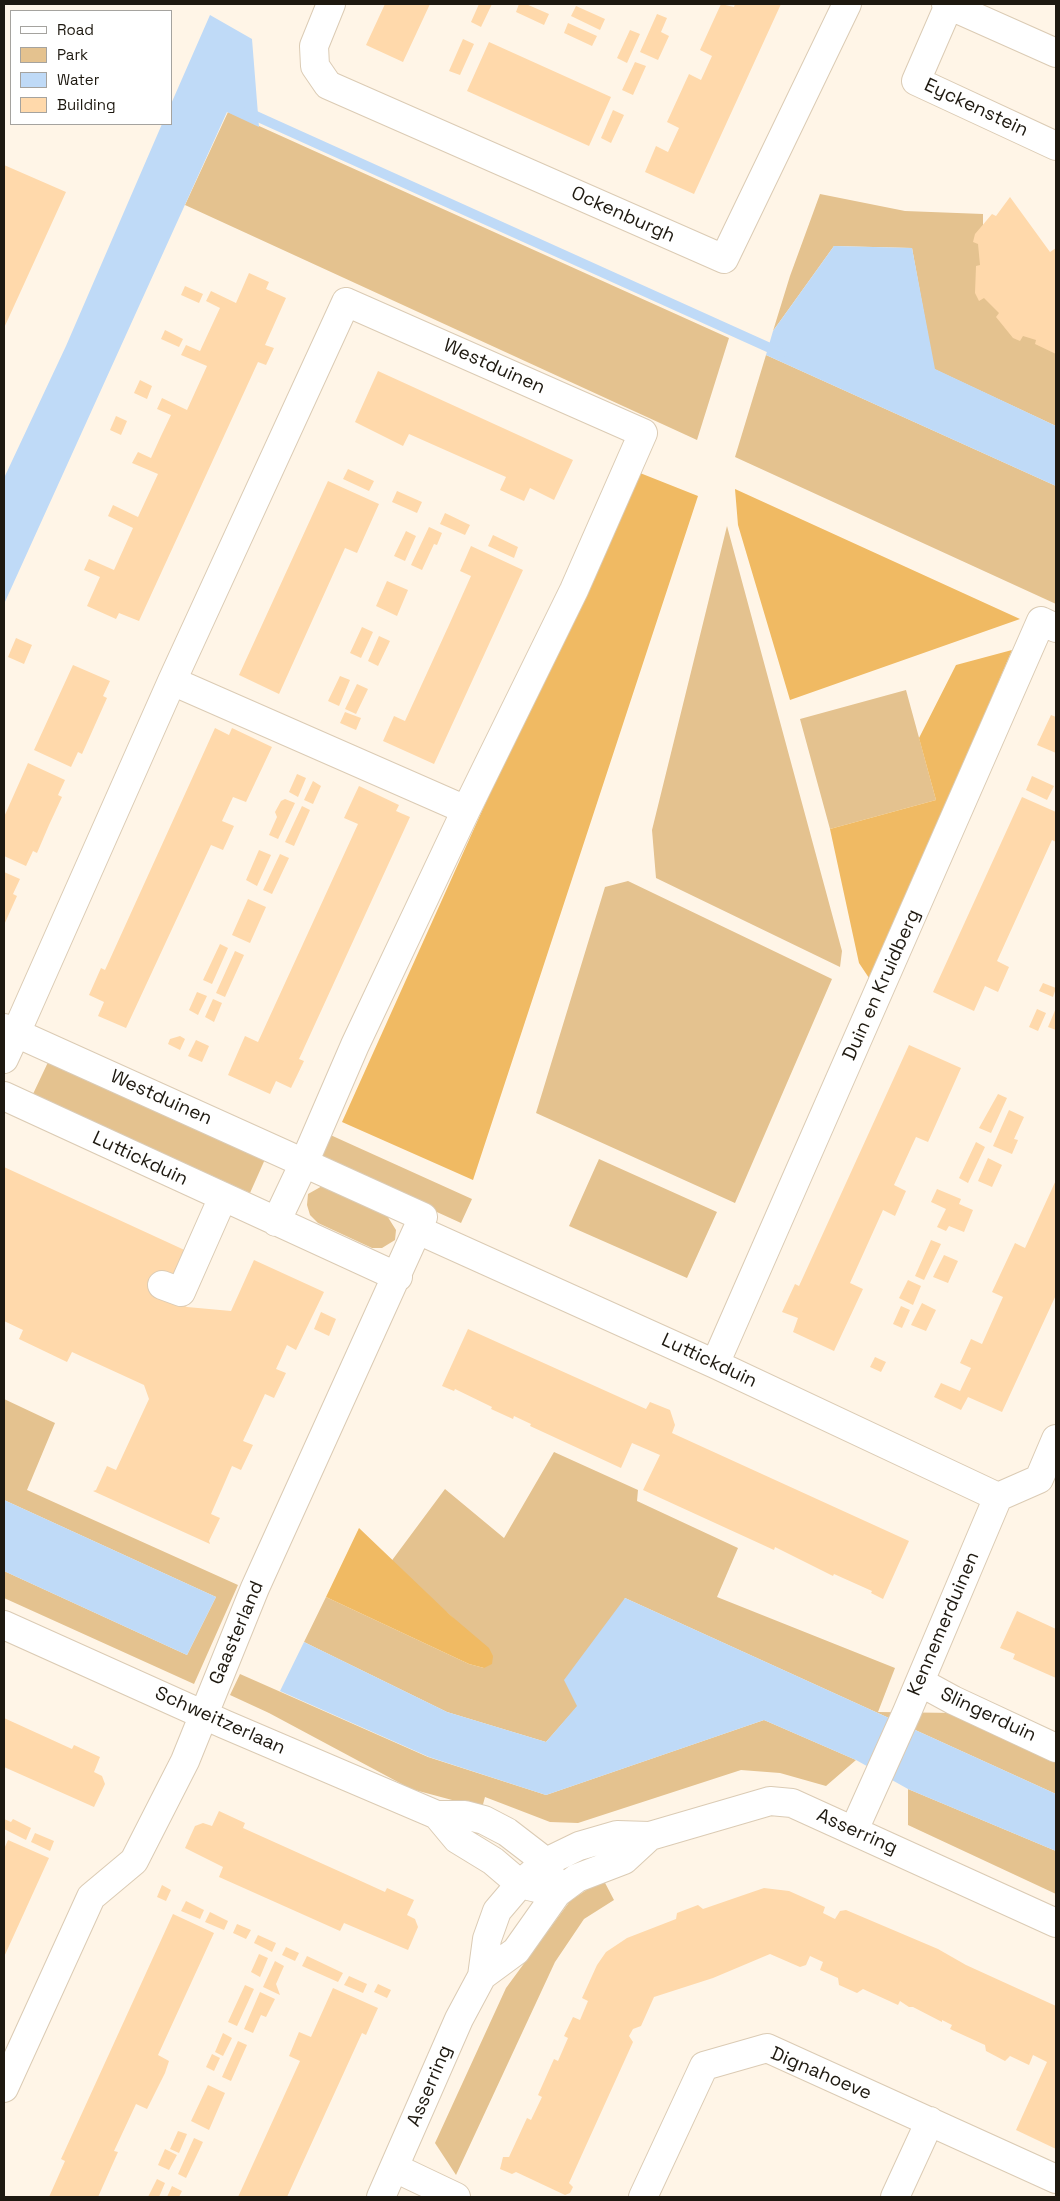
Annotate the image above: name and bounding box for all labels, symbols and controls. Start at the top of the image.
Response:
legend [10,10,172,125]
text: Road [57,20,94,39]
text: Park [57,45,88,64]
text: Water [57,70,99,89]
street label: Eyckenstein [920,74,1032,142]
text: Building [57,95,116,114]
street label: Ockenburgh [568,182,678,248]
street label: Westduinen [440,334,548,400]
street label: Duin en Kruidberg [838,906,926,1064]
street label: Westduinen [107,1065,215,1131]
street label: Luttickduin [89,1127,191,1191]
street label: Luttickduin [658,1329,760,1393]
street label: Kennemerduinen [903,1548,985,1700]
street label: Gaasterland [205,1578,269,1688]
street label: Schweitzerlaan [151,1682,289,1760]
street label: Slingerduin [936,1683,1040,1747]
street label: Asserring [813,1804,901,1860]
street label: Asserring [403,2042,457,2130]
street label: Dignahoeve [767,2043,875,2105]

